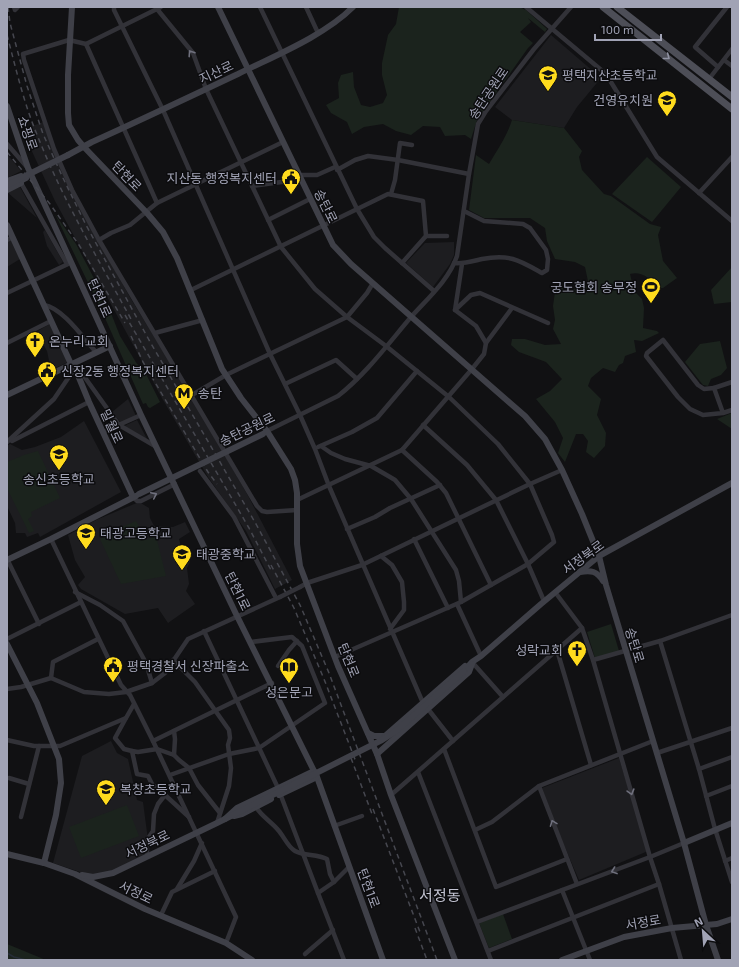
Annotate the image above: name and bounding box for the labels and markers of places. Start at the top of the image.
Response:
school or university icon: 평택지산초등학교 [537,64,559,92]
place label: 평택지산초등학교 [562,67,658,83]
school or university icon: 건영유치원 [656,89,678,117]
place label: 건영유치원 [593,92,653,108]
public building icon: 지산동 행정복지센터 [280,167,302,195]
place label: 지산동 행정복지센터 [166,170,277,186]
sports icon: 궁도협회 송무정 [640,276,662,304]
place label: 궁도협회 송무정 [550,279,637,295]
church icon: 온누리교회 [24,330,46,358]
place label: 온누리교회 [49,333,109,349]
public building icon: 신장2동 행정복지센터 [36,360,58,388]
place label: 신장2동 행정복지센터 [61,363,179,379]
metro station icon: 송탄 [173,382,195,410]
place label: 송탄 [198,385,222,401]
school or university icon: 송신초등학교 [48,443,70,471]
place label: 송신초등학교 [23,471,95,487]
school or university icon: 태광고등학교 [75,522,97,550]
place label: 태광고등학교 [100,525,172,541]
school or university icon: 태광중학교 [171,543,193,571]
place label: 태광중학교 [196,546,256,562]
church icon: 성락교회 [566,639,588,667]
place label: 성락교회 [515,642,563,658]
public building icon: 평택경찰서 신장파출소 [102,655,124,683]
library icon: 성은문고 [278,656,300,684]
place label: 평택경찰서 신장파출소 [127,658,250,674]
place label: 성은문고 [265,684,313,700]
school or university icon: 복창초등학교 [95,778,117,806]
place label: 복창초등학교 [120,781,192,797]

